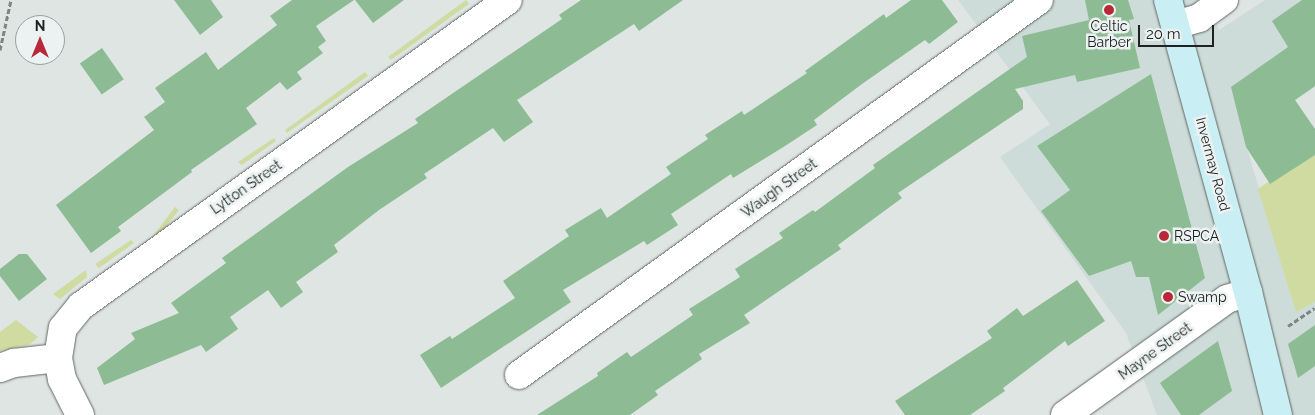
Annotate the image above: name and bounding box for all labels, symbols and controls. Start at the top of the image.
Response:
marker: Celtic Barber [1103,4,1115,16]
north arrow [15,15,65,65]
scale bar [1140,15,1216,47]
text: N [35,18,45,34]
place label: Celtic Barber [1087,18,1131,50]
text: 20 m [1146,25,1181,43]
street label: Invermay Road [1192,115,1234,213]
street label: Waugh Street [738,155,820,221]
street label: Lytton Street [207,156,285,218]
place label: RSPCA [1174,228,1219,244]
marker: RSPCA [1158,230,1170,242]
place label: Swamp [1178,289,1227,305]
marker: Swamp [1162,291,1174,303]
street label: Mayne Street [1115,319,1195,383]

